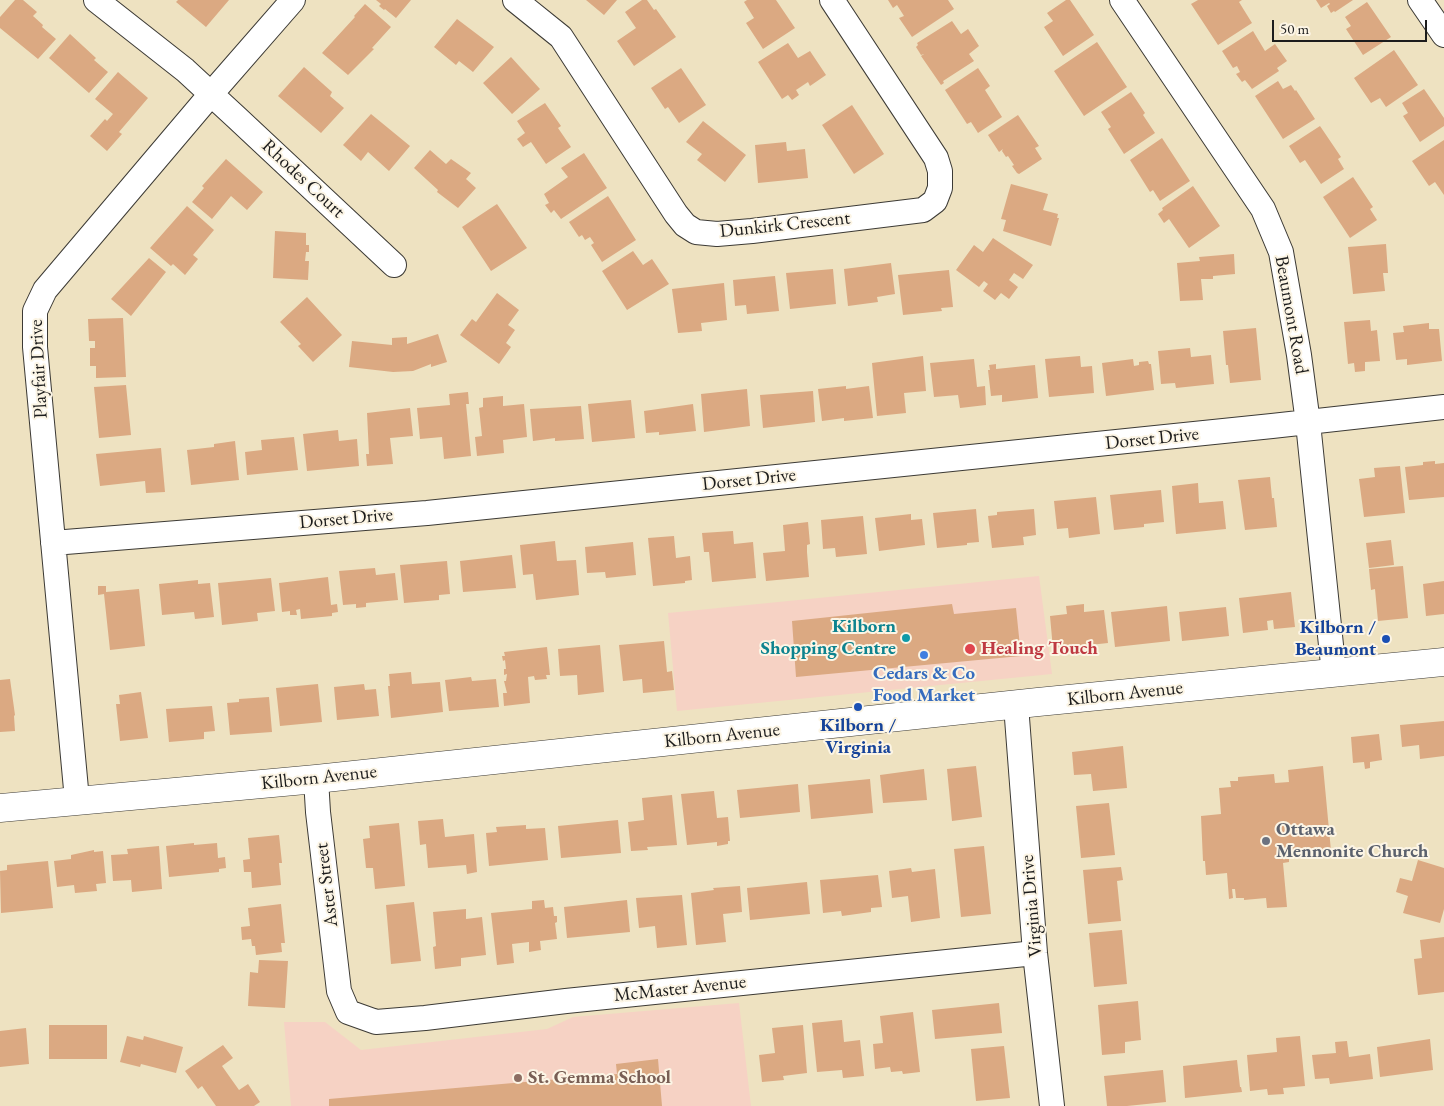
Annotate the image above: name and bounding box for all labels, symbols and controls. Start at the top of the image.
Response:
scale bar [1274,10,1429,42]
text: 50 m [1280,19,1309,38]
street label: Rhodes Court [257,135,349,223]
street label: Dunkirk Crescent [719,207,851,243]
street label: Beaumont Road [1269,254,1313,376]
street label: Playfair Drive [25,319,53,419]
street label: Dorset Drive [1104,423,1200,455]
street label: Dorset Drive [701,464,797,496]
street label: Dorset Drive [298,504,394,534]
place label: Kilborn Shopping Centre [761,616,896,660]
place label: Kilborn / Beaumont [1295,617,1376,661]
marker: Kilborn Shopping Centre [900,632,912,644]
marker: Kilborn / Beaumont [1380,633,1392,645]
place label: Healing Touch [981,638,1098,660]
marker: Healing Touch [963,642,977,656]
marker: Cedars & Co Food Market [918,649,930,661]
place label: Cedars & Co Food Market [873,663,975,707]
street label: Kilborn Avenue [1066,677,1184,711]
marker: Kilborn / Virginia [852,701,864,713]
place label: Kilborn / Virginia [820,715,896,759]
street label: Kilborn Avenue [663,719,781,753]
street label: Kilborn Avenue [260,761,378,795]
place label: Ottawa Mennonite Church [1276,819,1428,863]
marker: Ottawa Mennonite Church [1260,835,1272,847]
street label: Aster Street [311,842,343,928]
street label: Virginia Drive [1016,854,1048,958]
street label: McMaster Avenue [613,971,747,1007]
place label: St. Gemma School [528,1067,671,1089]
marker: St. Gemma School [512,1072,524,1084]

